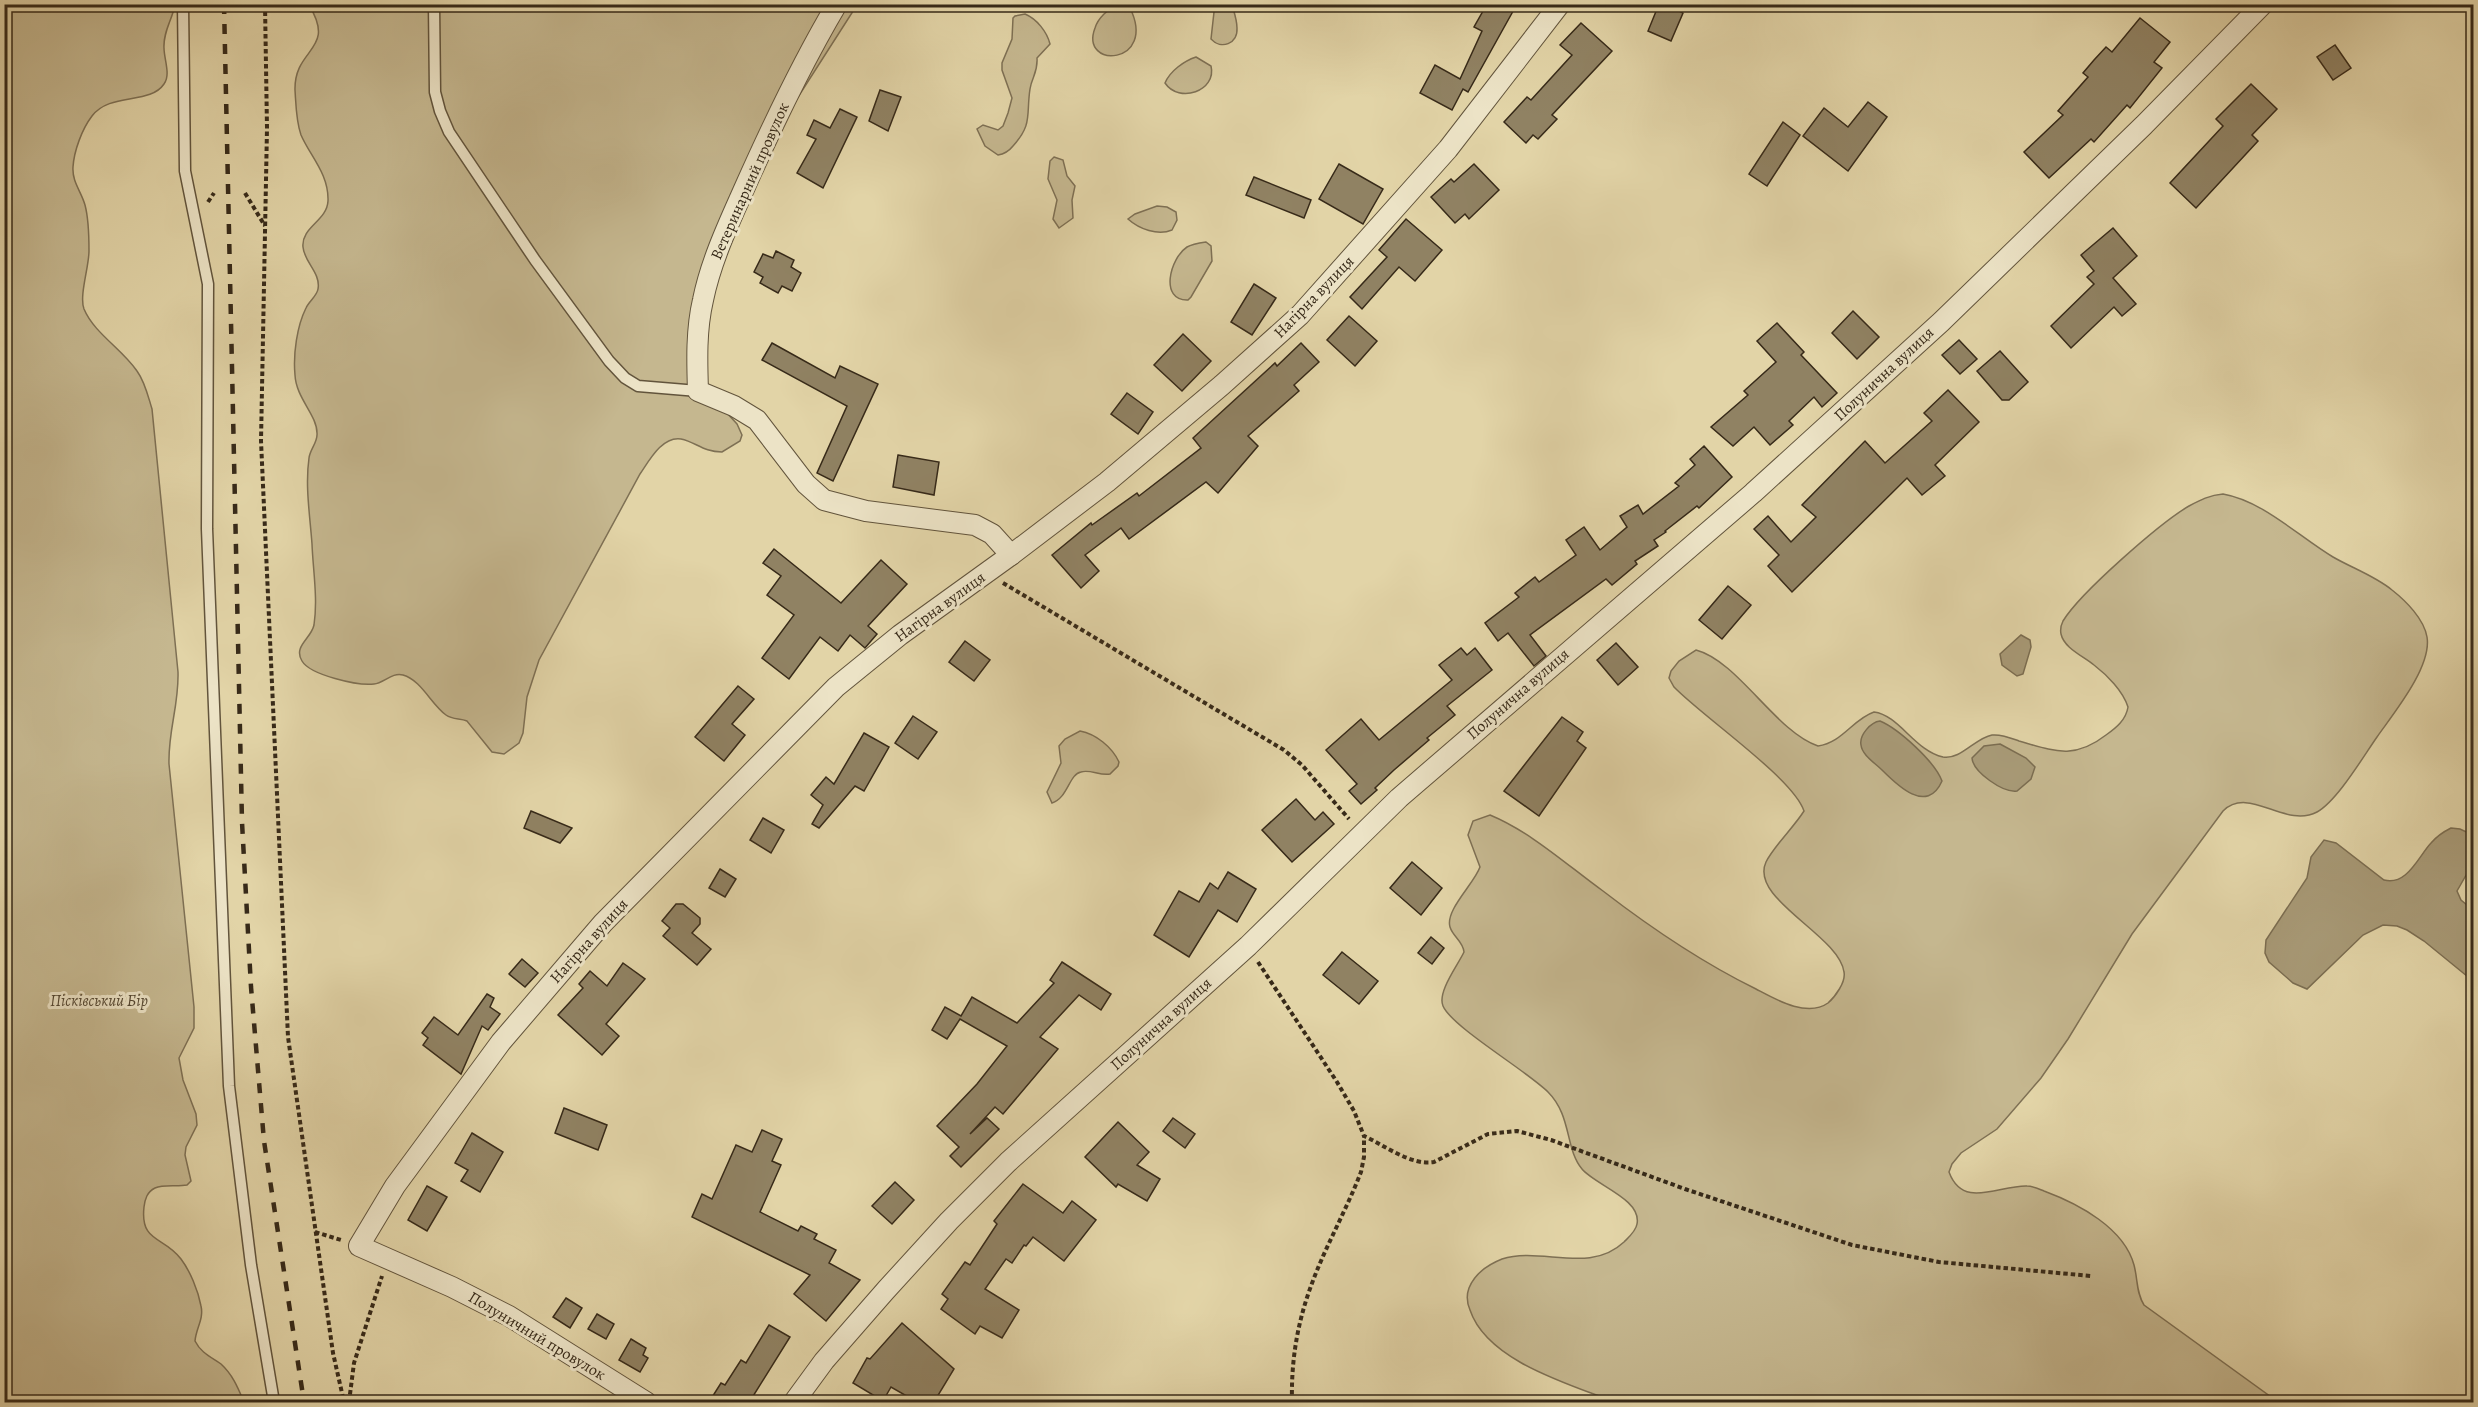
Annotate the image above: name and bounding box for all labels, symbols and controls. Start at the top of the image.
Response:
street label: Ветеринарний провулок [705,99,795,263]
street label: Нагірна вулиця [1269,251,1359,343]
street label: Полунична вулиця [1829,322,1939,426]
street label: Нагірна вулиця [890,566,990,647]
street label: Полунична вулиця [1462,643,1574,745]
street label: Нагірна вулиця [545,894,633,988]
street label: Полунична вулиця [1106,972,1217,1075]
park label: Пісківський Бір [50,990,148,1012]
street label: Полуничний провулок [464,1286,610,1386]

